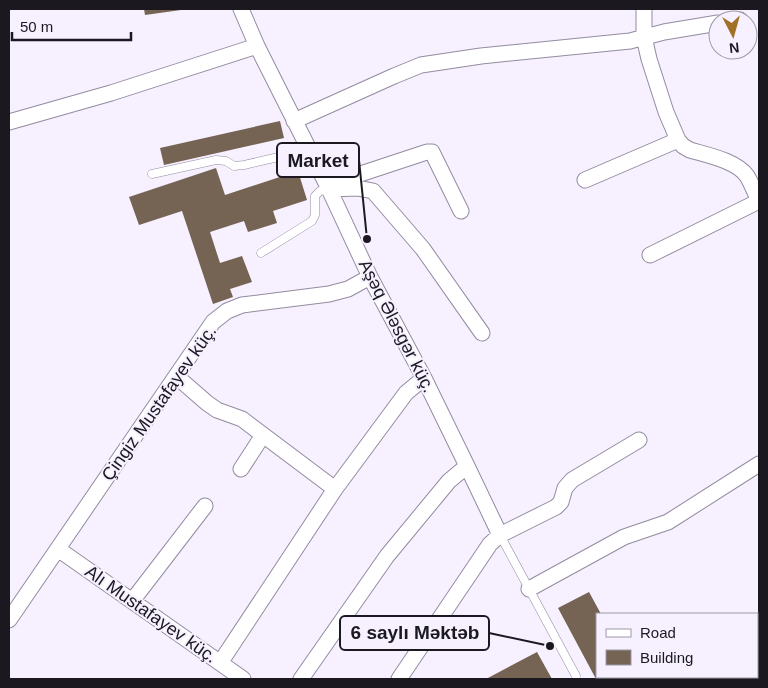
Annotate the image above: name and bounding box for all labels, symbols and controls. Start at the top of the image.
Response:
scale bar [12,10,131,42]
north arrow [708,10,758,60]
text: 50 m [20,18,53,35]
text: N [728,39,740,56]
callout: Market [277,143,359,177]
text: Market [287,150,349,171]
street label: Aşəq Ələsgər küç. [355,256,439,396]
street label: Çingiz Mustafayev küç. [98,321,220,485]
street label: Alı Mustafayev küç. [81,561,221,667]
legend [596,613,758,678]
callout: 6 saylı Məktəb [340,616,489,650]
text: 6 saylı Məktəb [351,622,479,643]
text: Road [640,624,676,641]
text: Building [640,649,693,666]

